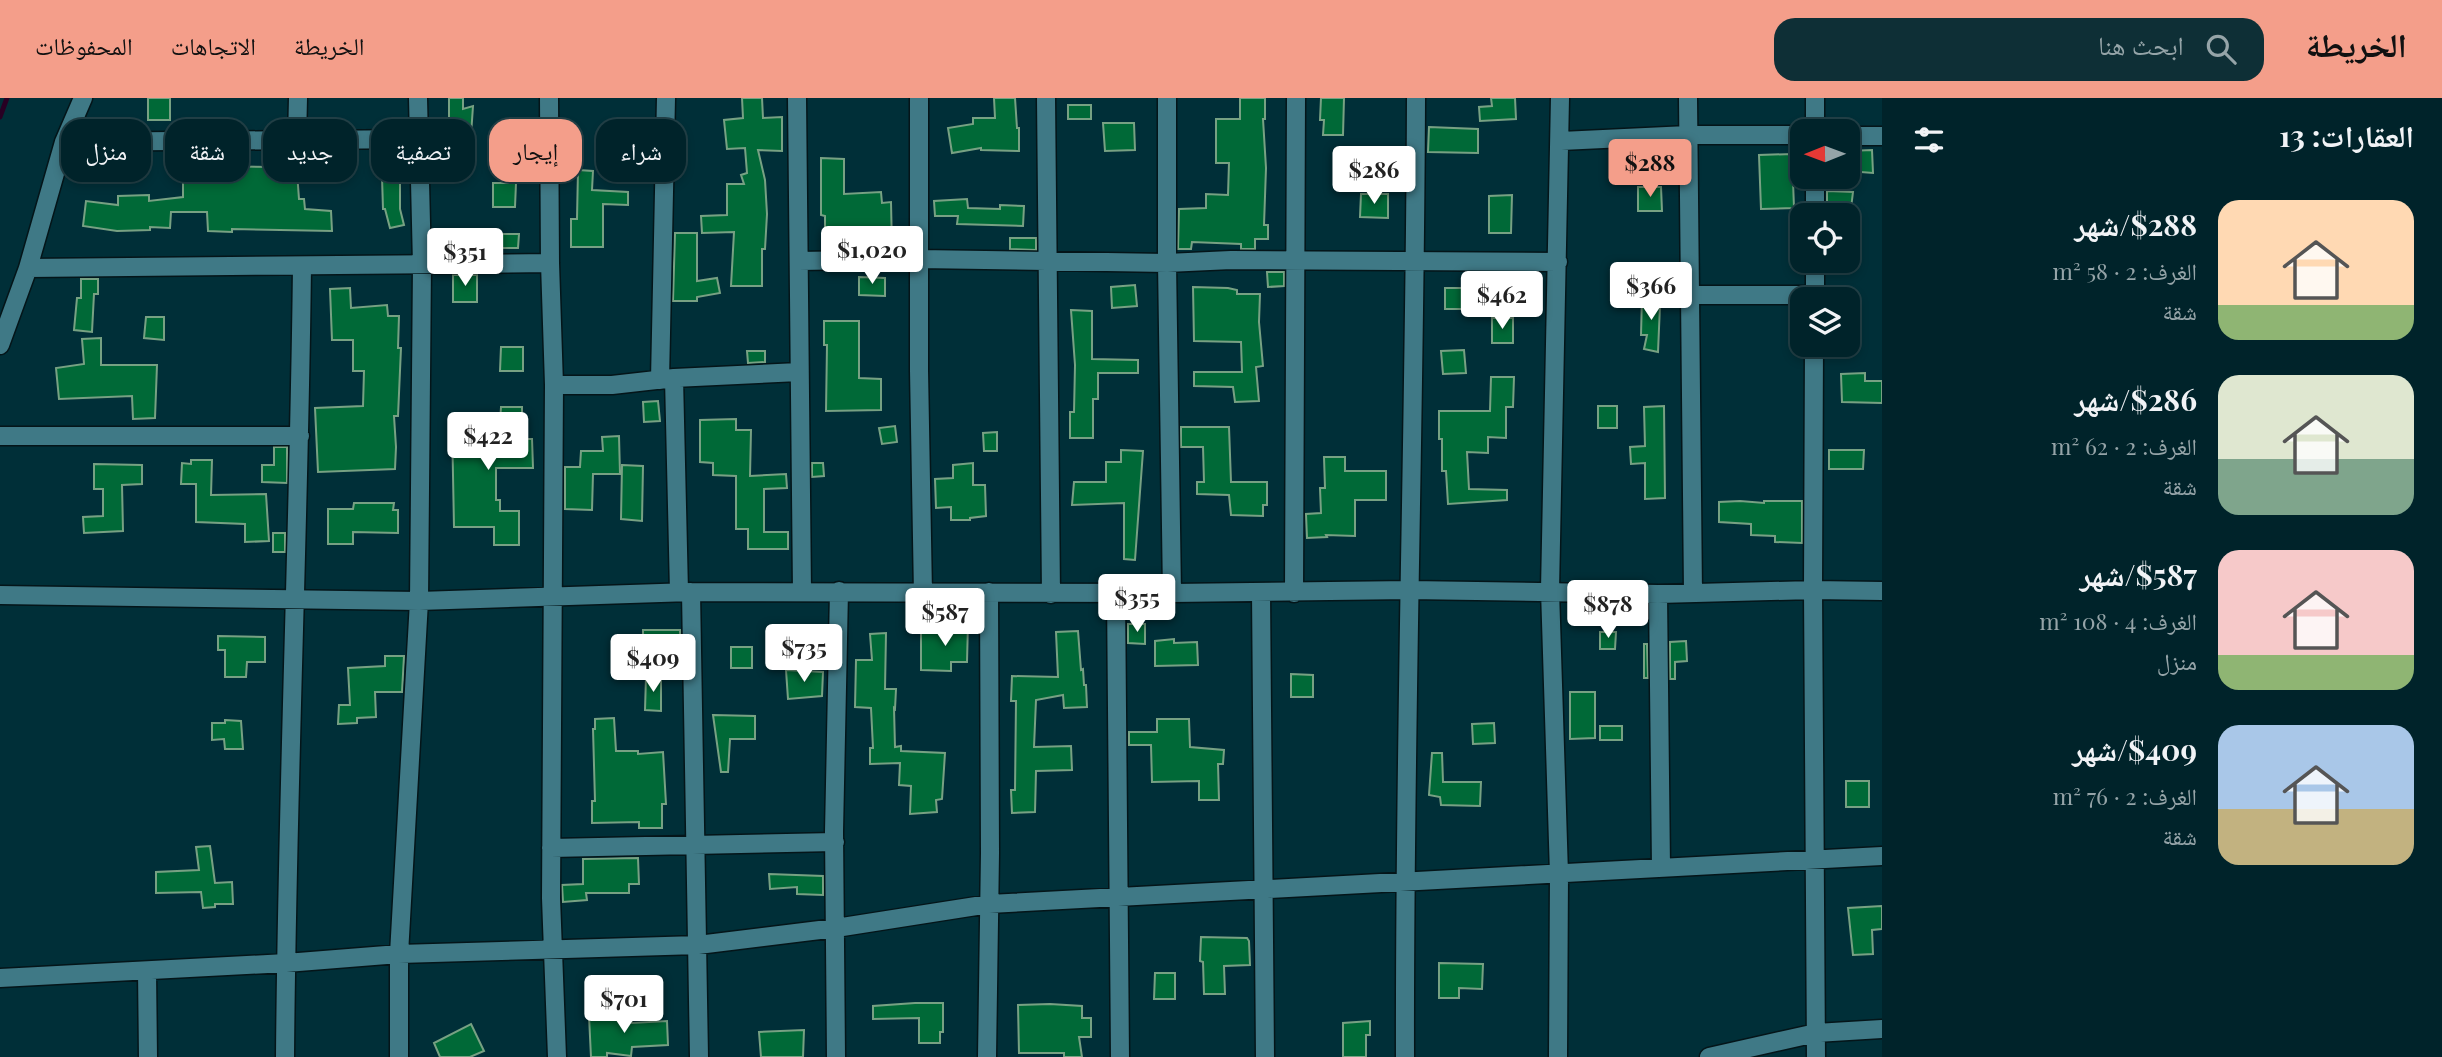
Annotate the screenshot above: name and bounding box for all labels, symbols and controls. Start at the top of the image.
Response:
search box [1774,18,2264,81]
text: الخريطة [2306,21,2407,65]
text: ابحث هنا [2098,27,2184,62]
text: المحفوظات [35,29,133,61]
text: الاتجاهات [171,29,256,61]
text: الخريطة [294,29,365,61]
icon: search [2202,30,2240,68]
text: العقارات: 13 [2279,115,2414,155]
chip: منزل [61,119,151,182]
chip: شقة [165,119,249,182]
chip: جديد [263,119,357,182]
chip: تصفية [371,119,475,182]
chip: إيجار [489,119,582,182]
chip: شراء [596,119,686,182]
north arrow [1790,119,1860,189]
map controls [1790,119,1860,357]
icon: filters [1910,121,1948,159]
pin: $288 [1609,140,1691,199]
pin: $286 [1333,146,1415,206]
text: $288 [1624,146,1676,177]
text: $286 [1348,153,1400,184]
button: locate [1790,203,1860,273]
text: $288/شهر [2075,204,2197,244]
pin: $1,020 [815,226,929,286]
pin: $351 [424,228,506,288]
icon: home [2274,228,2358,312]
text: $1,020 [837,233,907,264]
text: $351 [443,235,487,266]
text: الغرف: 2 · 58 m² [2052,255,2197,286]
pin: $366 [1610,262,1692,322]
text: $366 [1626,269,1676,300]
pin: $462 [1461,272,1543,331]
text: $462 [1477,278,1527,309]
button: layers [1790,287,1860,357]
text: شقة [2163,295,2197,326]
text: $286/شهر [2075,379,2197,419]
icon: home [2274,403,2358,487]
pin: $422 [447,412,529,472]
text: $422 [463,419,513,450]
text: الغرف: 2 · 62 m² [2051,430,2197,461]
text: شقة [2163,470,2197,501]
text: $587/شهر [2080,554,2197,594]
pin: $355 [1096,574,1178,634]
icon: home [2274,578,2358,662]
pin: $878 [1567,580,1649,640]
text: $355 [1114,581,1160,612]
text: $878 [1583,587,1633,618]
pin: $587 [904,588,986,648]
text: $587 [921,595,969,626]
text: الغرف: 4 · 108 m² [2039,605,2197,636]
pin: $735 [763,624,845,684]
text: $735 [781,631,827,662]
pin: $409 [612,634,694,694]
text: $409 [627,641,679,672]
text: منزل [2157,645,2197,676]
text: $409/شهر [2072,729,2197,769]
icon: home [2274,753,2358,837]
text: الغرف: 2 · 76 m² [2053,780,2197,811]
text: شقة [2163,820,2197,851]
pin: $701 [583,976,665,1035]
text: $701 [600,982,648,1013]

